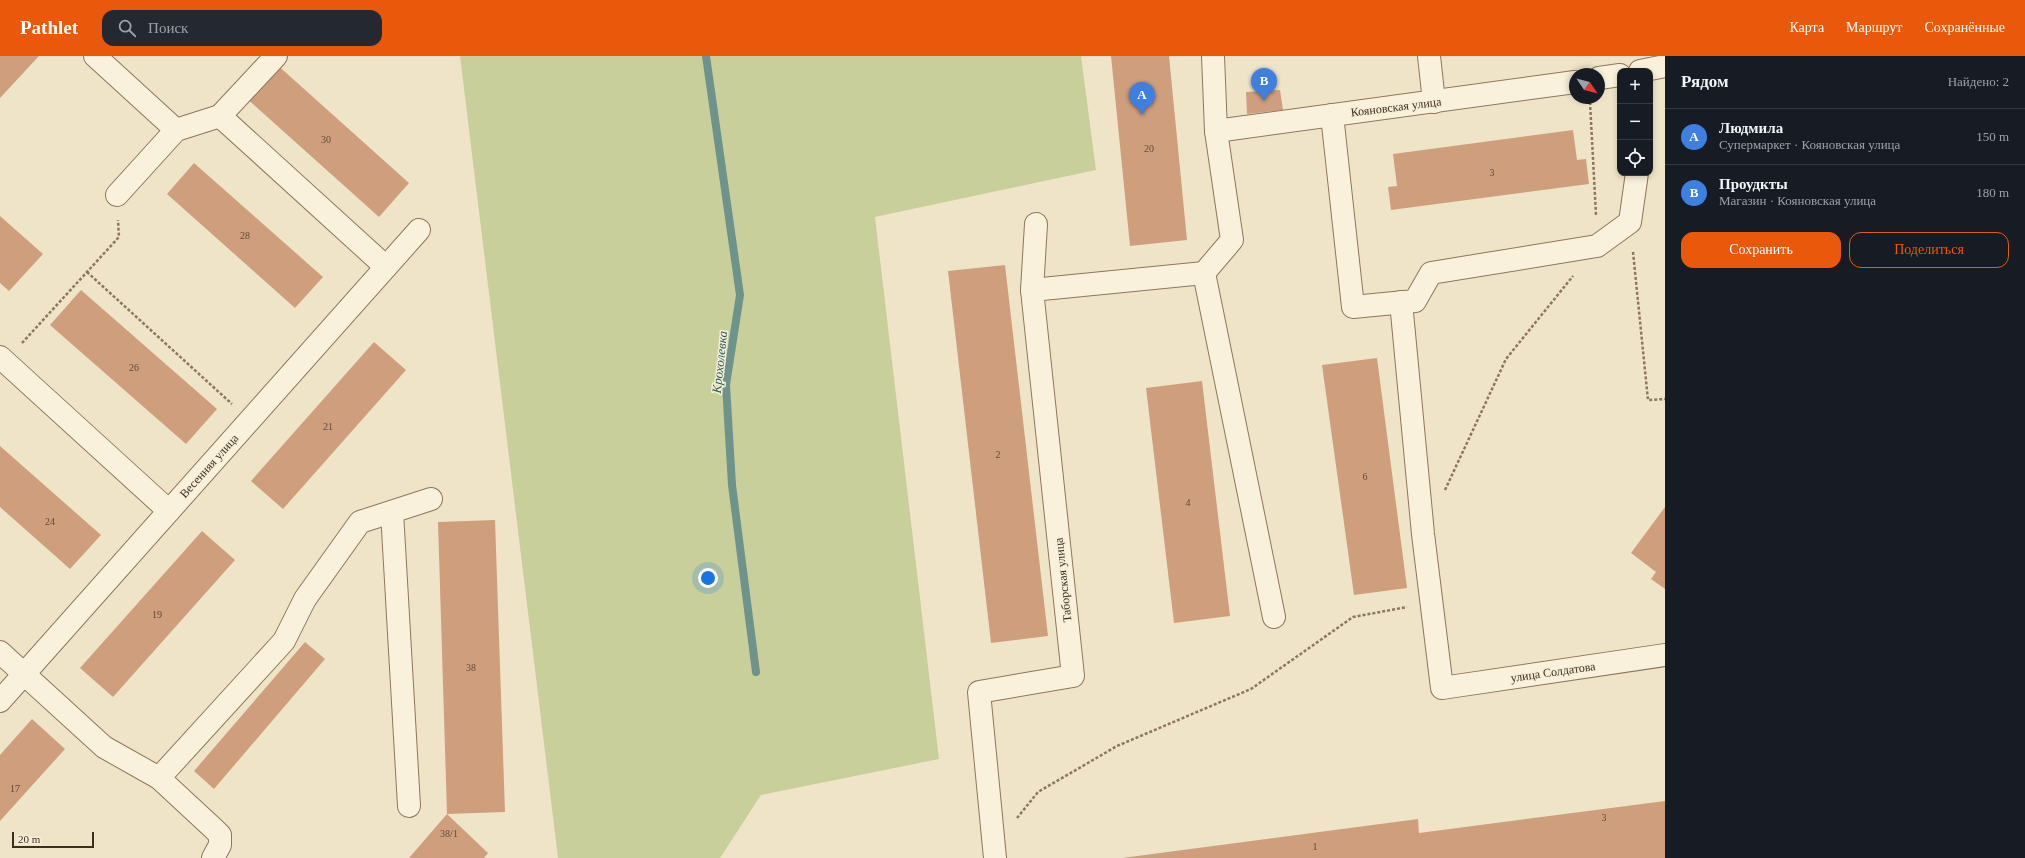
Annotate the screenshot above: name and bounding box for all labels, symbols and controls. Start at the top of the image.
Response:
search box [102,10,382,46]
text: Pathlet [20,17,78,38]
icon: search [116,17,138,39]
text: Поиск [148,20,188,36]
text: Карта [1789,20,1824,35]
text: Маршрут [1846,20,1902,35]
text: Сохранённые [1924,20,2005,35]
pin: B [1251,68,1277,101]
north arrow [1569,68,1605,104]
map controls [1617,68,1653,176]
button: + [1617,68,1653,104]
text: Рядом [1681,72,1729,91]
text: Найдено: 2 [1948,74,2009,89]
pin: A [1129,82,1155,115]
street label: Кояновская улица [1350,94,1443,120]
button: − [1617,104,1653,140]
text: Людмила [1719,120,1783,136]
text: A [1689,129,1699,144]
text: 150 m [1976,129,2009,144]
house number: 30 [321,134,331,145]
text: Супермаркет · Кояновская улица [1719,137,1900,152]
button: locate [1617,140,1653,176]
house number: 20 [1144,143,1154,154]
house number: 3 [1490,167,1495,178]
text: Проудкты [1719,176,1788,192]
text: B [1690,185,1698,200]
text: 180 m [1976,185,2009,200]
text: Магазин · Кояновская улица [1719,193,1876,208]
house number: 28 [240,230,250,241]
button: Сохранить [1681,232,1841,268]
button: Поделиться [1849,232,2009,268]
water label: Крохолевка [709,330,730,395]
house number: 26 [129,362,139,373]
house number: 21 [323,421,333,432]
street label: Весенняя улица [177,431,242,501]
house number: 2 [996,449,1001,460]
house number: 6 [1363,471,1368,482]
house number: 4 [1186,497,1191,508]
house number: 24 [45,516,55,527]
street label: Таборская улица [1052,536,1074,623]
your location [698,568,718,588]
house number: 19 [152,609,162,620]
street label: улица Солдатова [1510,659,1597,685]
house number: 38 [466,662,476,673]
house number: 17 [10,783,20,794]
house number: 3 [1602,812,1607,823]
house number: 38/1 [440,828,458,839]
scale bar [12,830,94,849]
text: 20 m [18,833,40,845]
house number: 1 [1313,841,1318,852]

